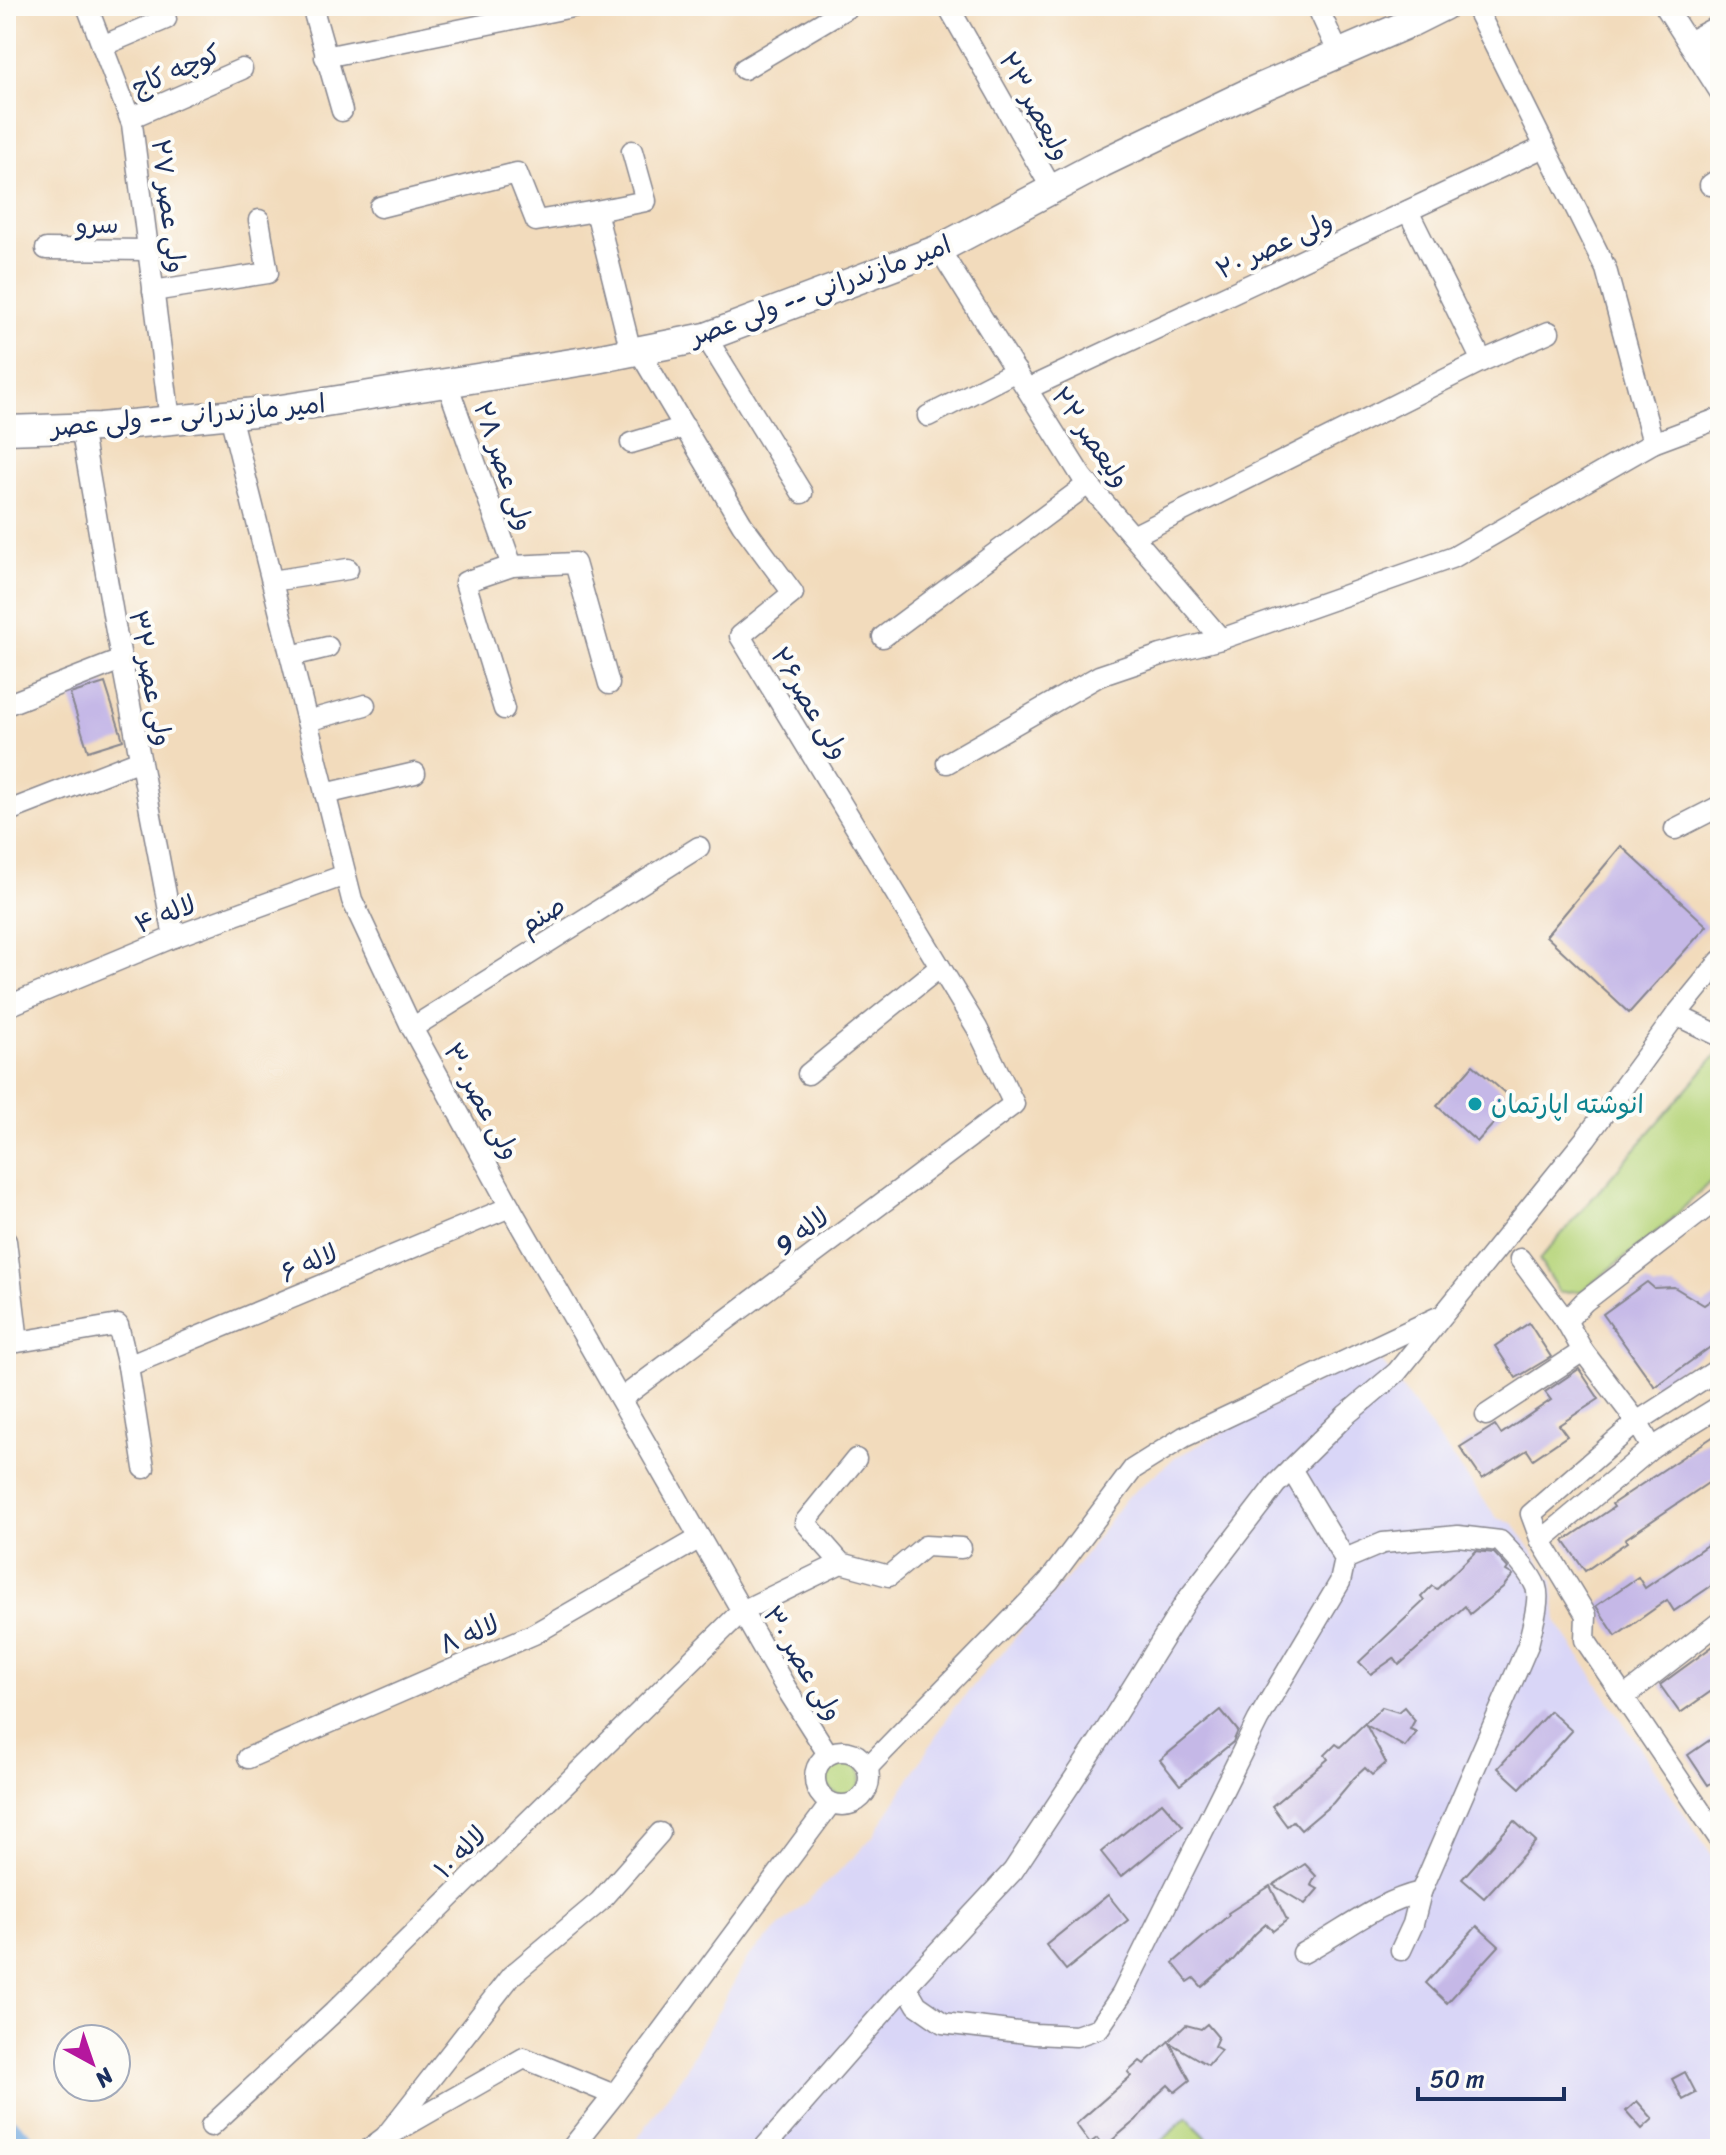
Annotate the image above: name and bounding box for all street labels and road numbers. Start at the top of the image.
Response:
street label: کوچه کاج [124,30,228,110]
street label: ولیعصر ۲۳ [986,43,1084,169]
street label: ولی عصر ۲۷ [138,136,200,276]
street label: ولی عصر ۲۰ [1208,198,1340,292]
street label: سرو [74,201,119,247]
street label: امیر مازندرانی -- ولی عصر [681,221,958,359]
street label: ولیعصر ۲۲ [1039,377,1143,497]
street label: امیر مازندرانی -- ولی عصر [47,380,327,450]
street label: ولی عصر ۲۸ [460,395,548,537]
street label: ولی عصر ۳۲ [115,606,187,750]
street label: ولی عصر۲۶ [758,638,862,768]
street label: لاله ۴ [127,881,203,947]
street label: صنم [509,883,575,947]
street label: ولی عصر ۳۰ [431,1034,533,1168]
street label: لاله 9 [765,1195,839,1267]
street label: لاله ۶ [273,1230,345,1296]
street label: ولی عصر ۳۰ [750,1596,856,1730]
street label: لاله ۸ [432,1601,506,1667]
street label: لاله ۱۰ [422,1814,498,1890]

